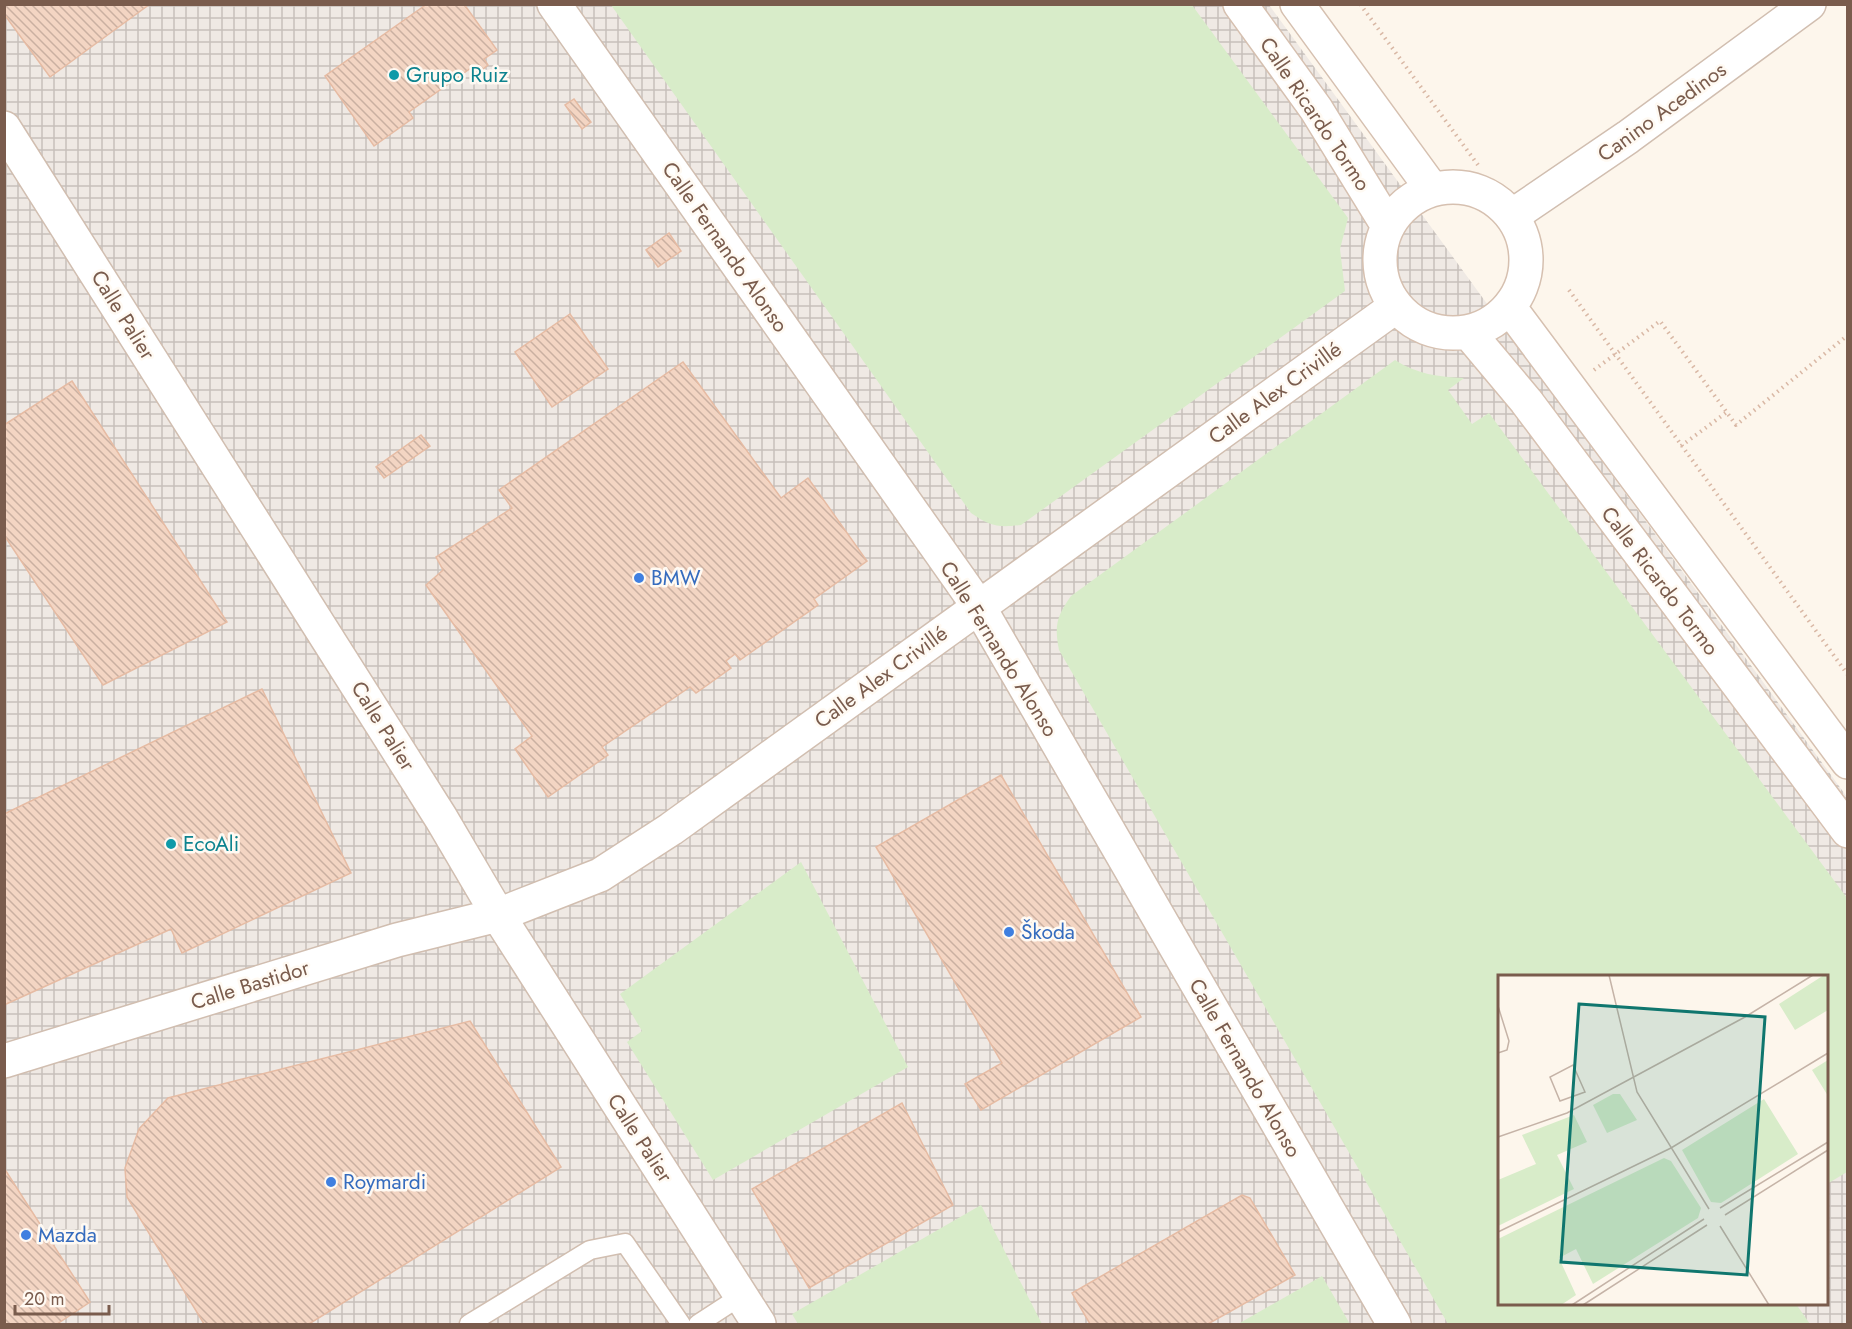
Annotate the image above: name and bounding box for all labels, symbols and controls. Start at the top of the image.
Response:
street label: Calle Ricardo Tormo [1252,31,1378,197]
street label: Canino Acedinos [1591,55,1733,169]
place label: Grupo Ruiz [406,60,508,90]
marker: Grupo Ruiz [387,68,401,82]
street label: Calle Fernando Alonso [655,156,795,338]
street label: Calle Palier [84,264,163,366]
street label: Calle Alex Crivillé [1202,334,1348,452]
street label: Calle Ricardo Tormo [1594,500,1726,662]
street label: Calle Fernando Alonso [933,555,1065,743]
place label: BMW [651,563,701,593]
marker: BMW [632,571,646,585]
street label: Calle Alex Crivillé [808,618,954,736]
street label: Calle Palier [344,675,423,777]
place label: EcoAli [183,829,239,859]
marker: EcoAli [164,837,178,851]
place label: Škoda [1021,917,1075,947]
marker: Škoda [1002,925,1016,939]
street label: Calle Bastidor [187,952,314,1017]
street label: Calle Fernando Alonso [1181,973,1309,1163]
inset map [1498,975,1828,1305]
street label: Calle Palier [600,1088,680,1189]
place label: Roymardi [343,1167,426,1197]
marker: Roymardi [324,1175,338,1189]
place label: Mazda [38,1220,97,1250]
marker: Mazda [19,1228,33,1242]
scale bar [15,1278,110,1316]
text: 20 m [24,1286,64,1312]

